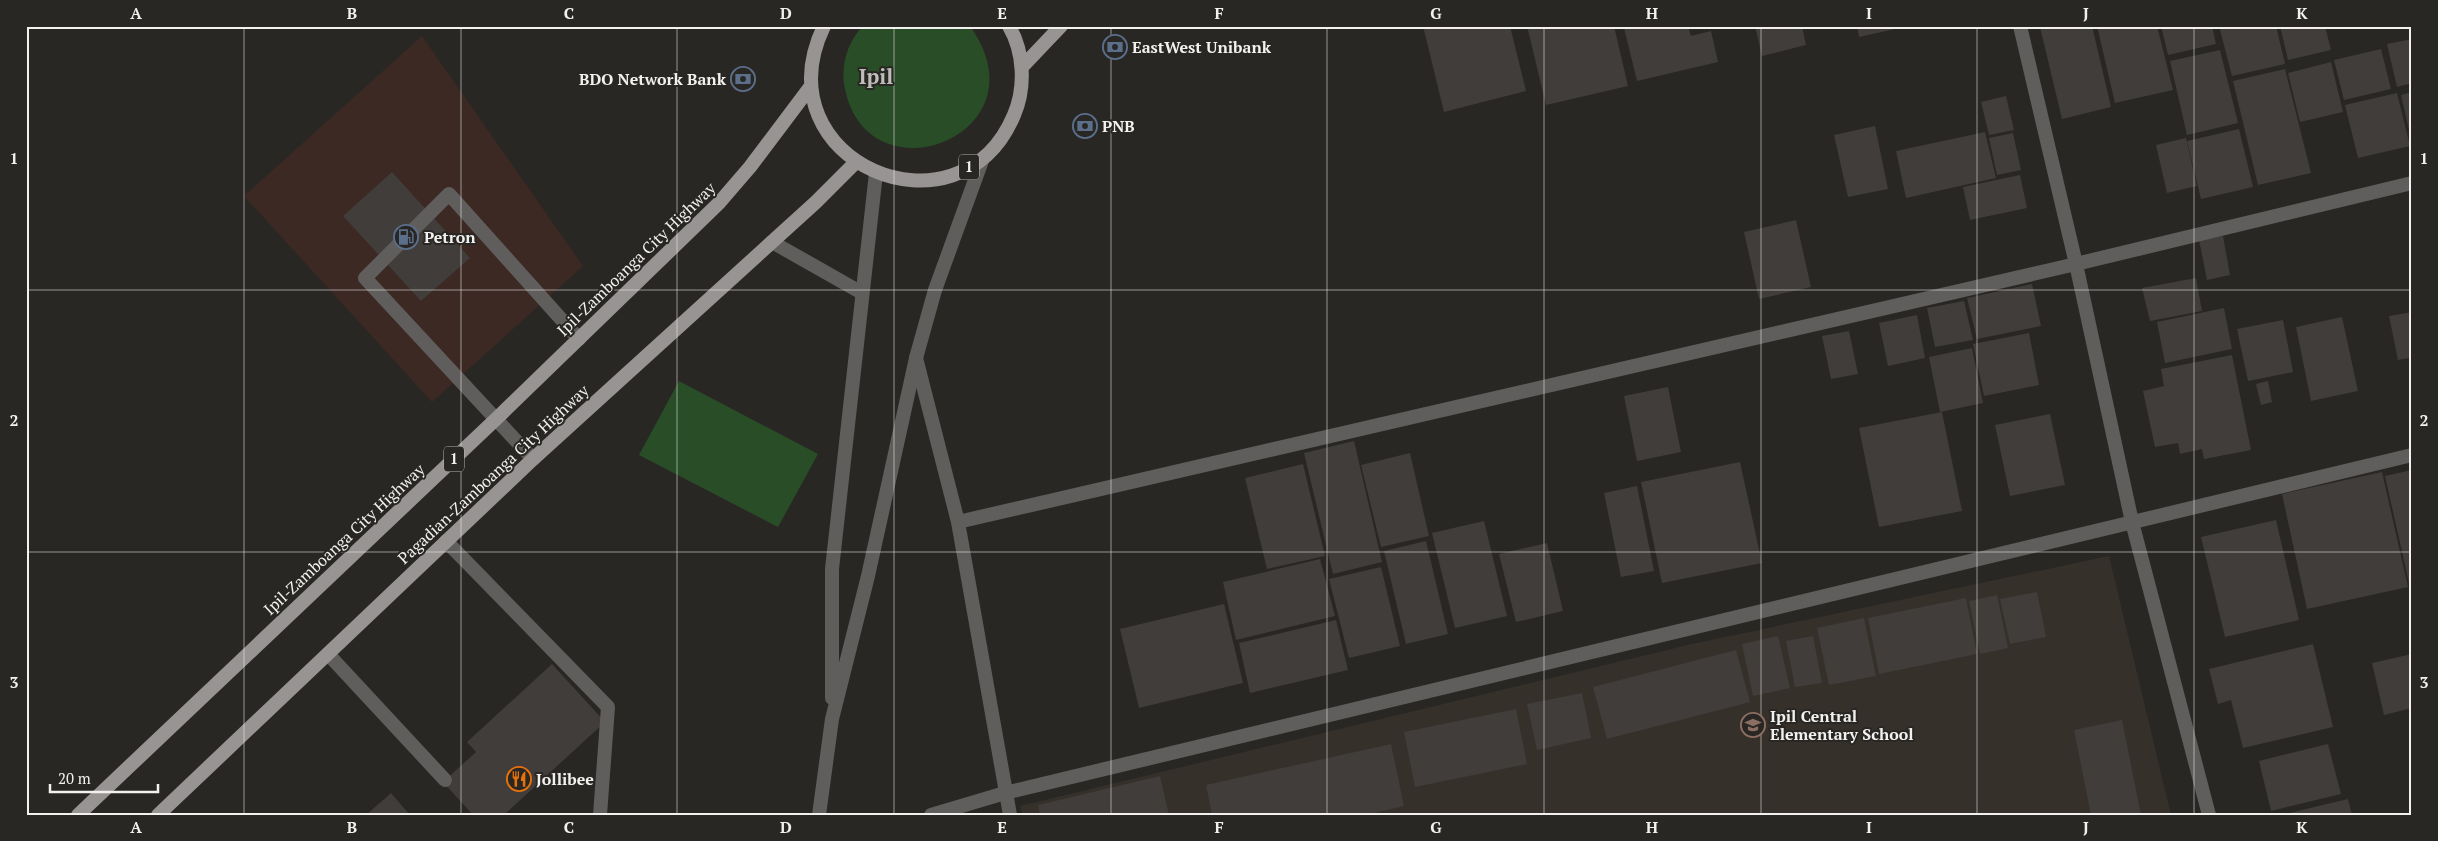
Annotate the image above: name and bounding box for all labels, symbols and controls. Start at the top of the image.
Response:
text: A [130,2,142,24]
text: B [347,2,357,24]
text: C [564,2,574,24]
text: D [780,2,792,24]
text: E [997,2,1007,24]
text: F [1214,2,1224,24]
text: G [1430,2,1442,24]
text: H [1646,2,1658,24]
text: I [1866,2,1872,24]
text: J [2083,2,2089,24]
text: K [2296,2,2308,24]
bank icon: EastWest Unibank [1102,34,1128,60]
place label: EastWest Unibank [1132,36,1272,58]
district label: Ipil [859,62,893,90]
bank icon: BDO Network Bank [730,66,756,92]
place label: BDO Network Bank [579,68,727,90]
bank icon: PNB [1072,113,1098,139]
place label: PNB [1102,115,1135,137]
text: 1 [9,147,19,169]
text: 1 [2419,147,2429,169]
road number: 1 [959,154,979,180]
street label: Ipil-Zamboanga City Highway [552,177,721,341]
fuel station icon: Petron [393,224,419,250]
place label: Petron [424,226,476,248]
street label: Pagadian-Zamboanga City Highway [393,379,594,569]
text: 2 [9,409,19,431]
text: 2 [2419,409,2429,431]
road number: 1 [444,446,464,472]
street label: Ipil-Zamboanga City Highway [259,458,430,620]
text: 3 [9,671,19,693]
text: 3 [2419,671,2429,693]
place label: Ipil Central Elementary School [1770,705,1914,745]
school or university icon: Ipil Central Elementary School [1740,712,1766,738]
scale bar [50,761,158,793]
restaurant icon: Jollibee [506,766,532,792]
text: 20 m [58,768,91,788]
place label: Jollibee [536,768,594,790]
text: A [130,816,142,838]
text: B [347,816,357,838]
text: C [564,816,574,838]
text: D [780,816,792,838]
text: E [997,816,1007,838]
text: F [1214,816,1224,838]
text: G [1430,816,1442,838]
text: H [1646,816,1658,838]
text: I [1866,816,1872,838]
text: J [2083,816,2089,838]
text: K [2296,816,2308,838]

